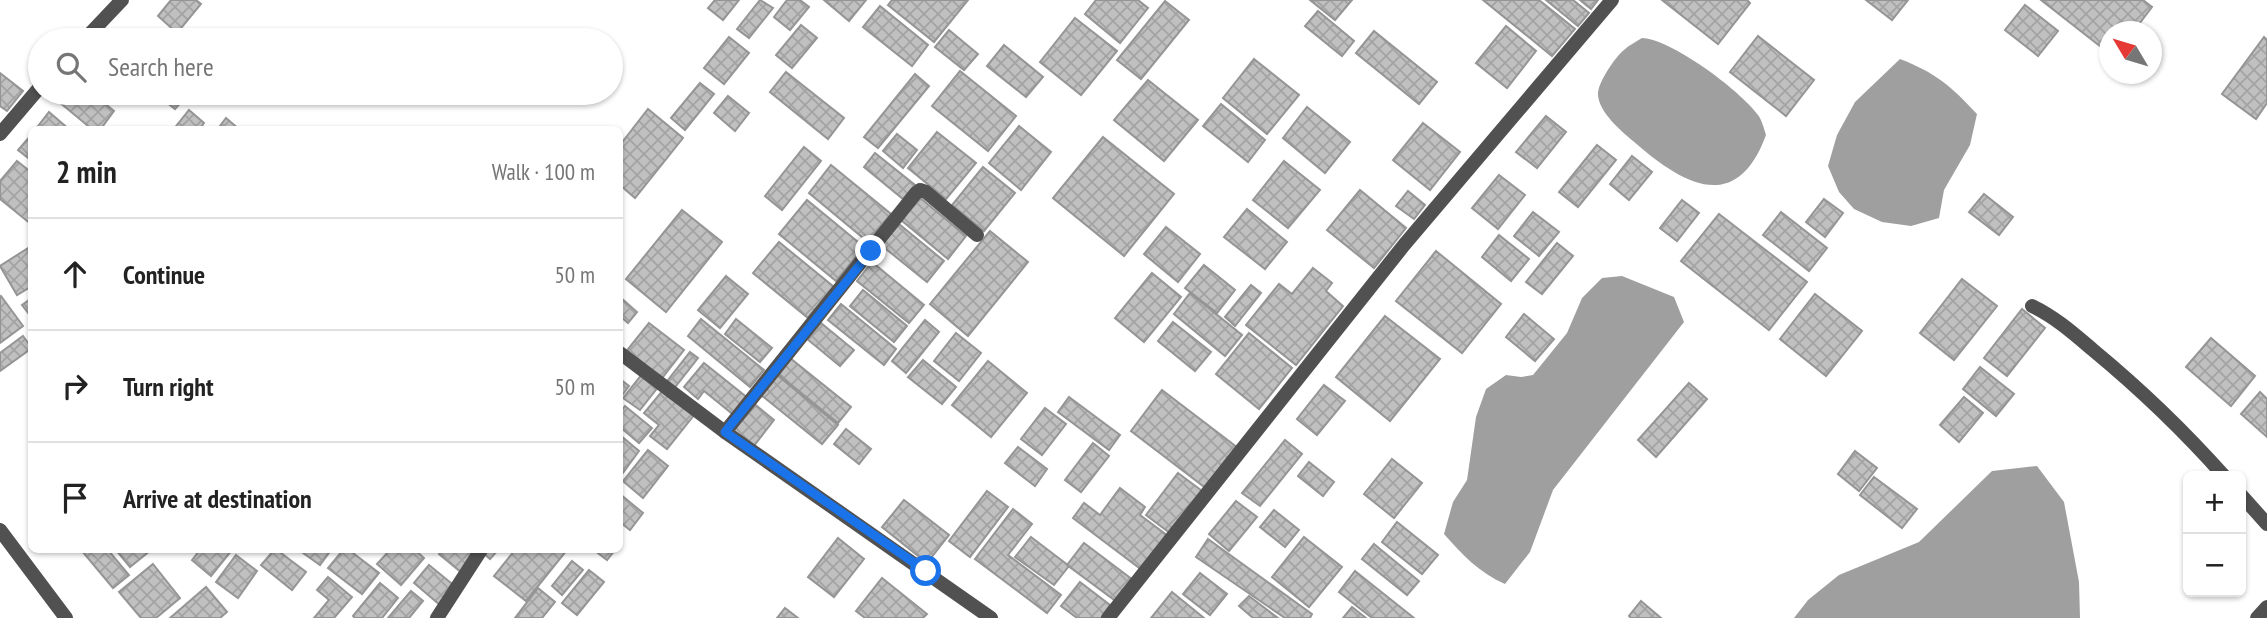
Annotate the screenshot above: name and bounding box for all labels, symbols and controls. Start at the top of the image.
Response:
north arrow [2099,21,2162,84]
search box [28,28,623,105]
icon: search [52,48,90,86]
text: Search here [108,50,214,83]
text: 2 min [56,152,117,191]
text: Walk · 100 m [492,157,595,186]
route end [855,235,886,266]
icon: ahead [56,255,94,293]
text: Continue [123,258,205,291]
text: 50 m [554,260,595,289]
icon: right [56,367,94,405]
text: Turn right [123,370,214,403]
text: 50 m [554,372,595,401]
map controls [2183,471,2246,597]
button: + [2183,471,2246,534]
icon: arrive [56,479,94,517]
text: Arrive at destination [123,482,312,515]
button: − [2183,534,2246,597]
route start [910,555,941,586]

